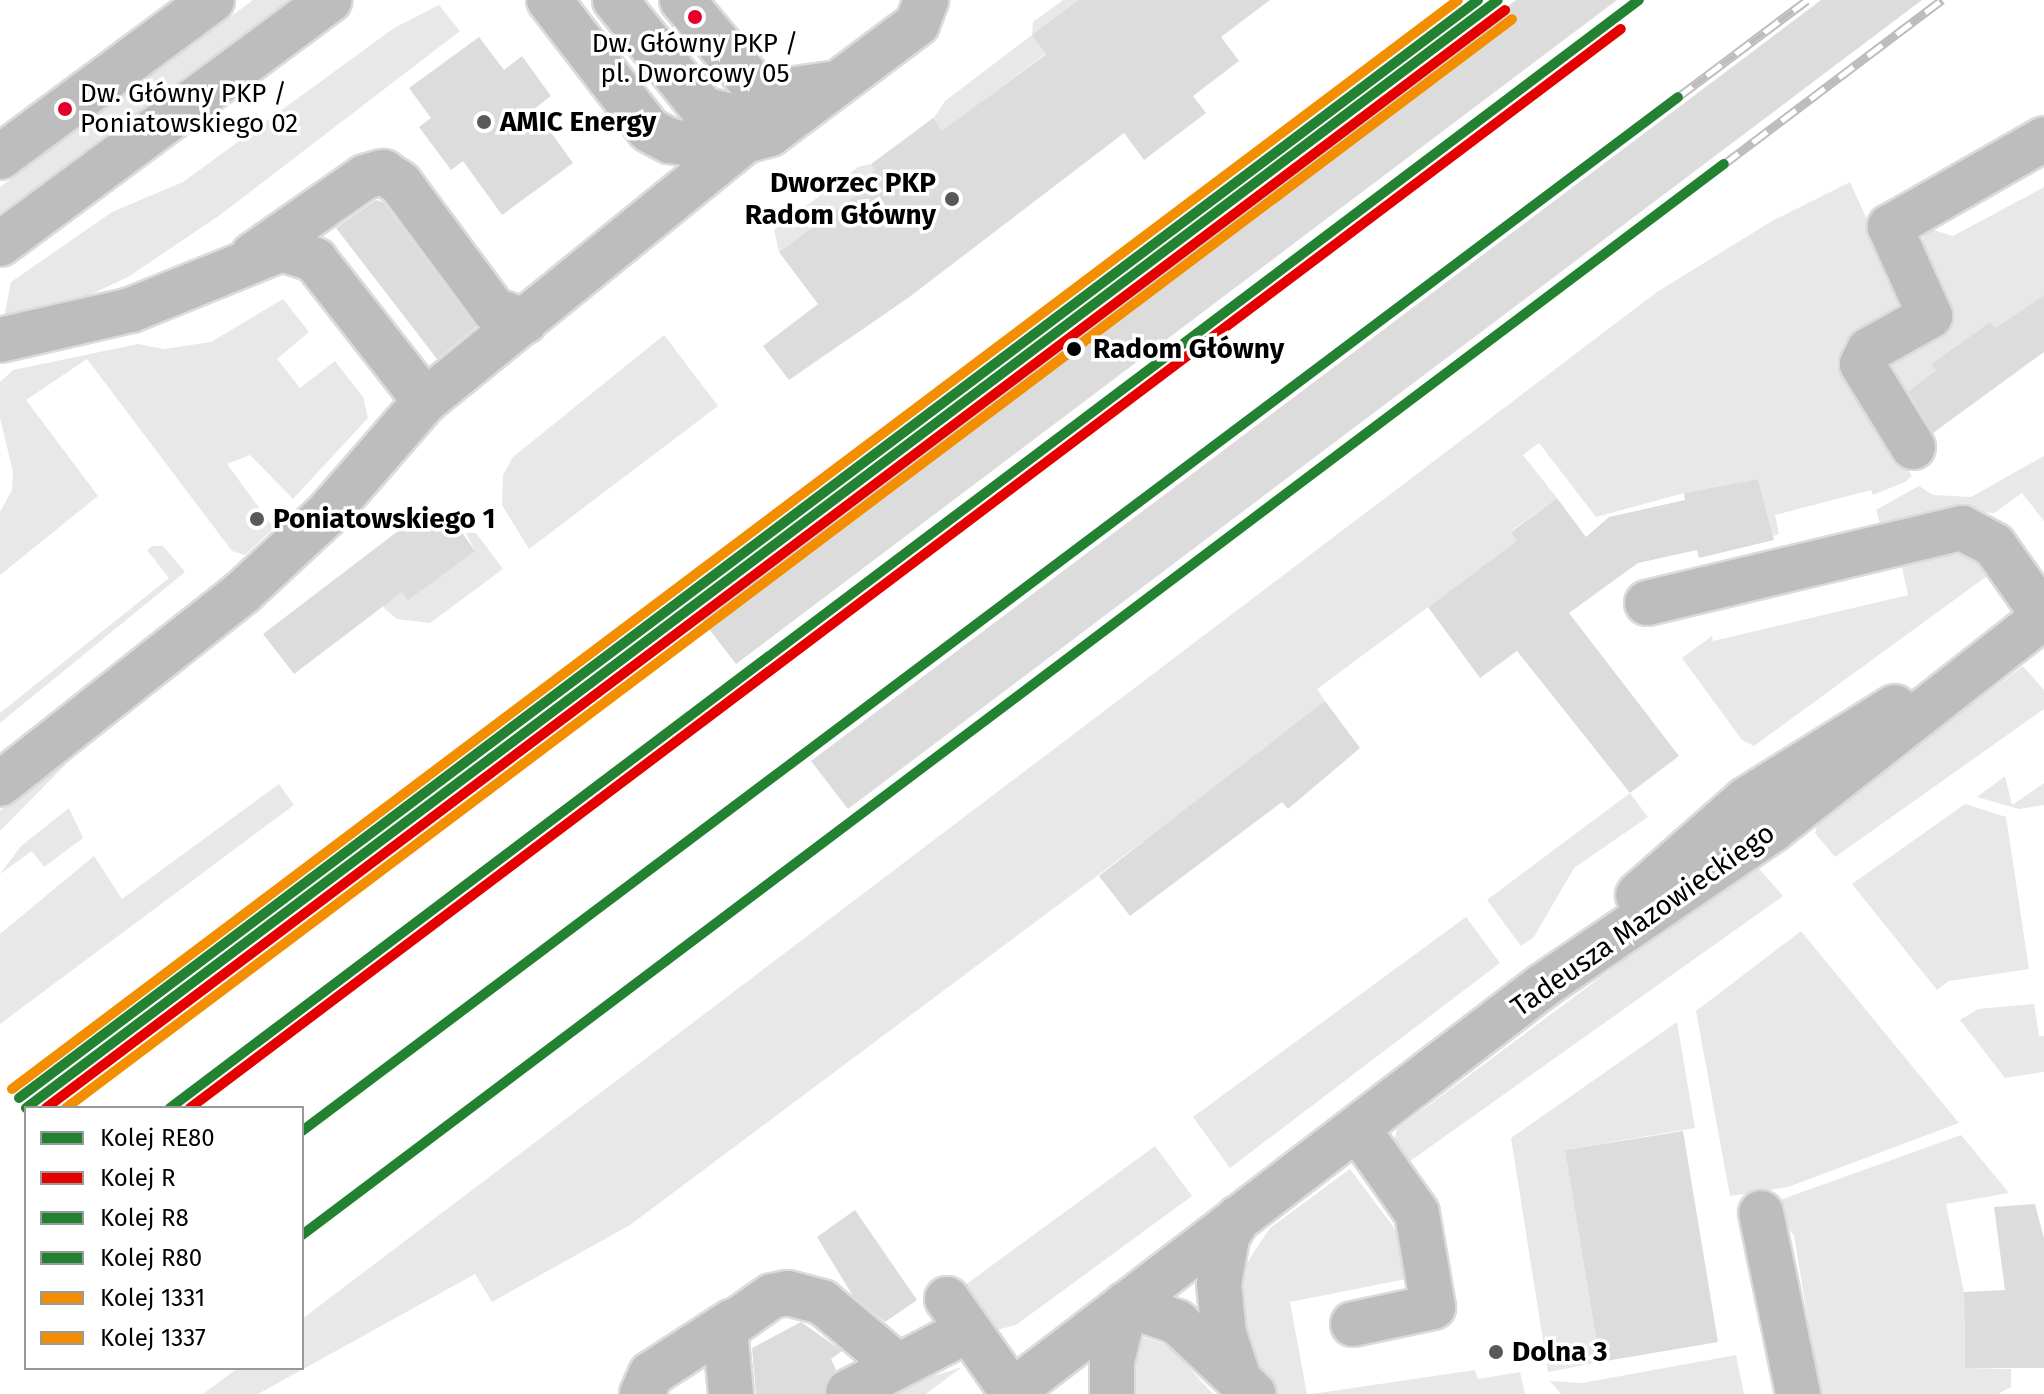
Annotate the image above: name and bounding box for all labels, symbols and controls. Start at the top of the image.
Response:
marker: Dw. Główny PKP / pl. Dworcowy 05 [687,9,703,25]
place label: Dw. Główny PKP / pl. Dworcowy 05 [592,28,798,90]
place label: Dw. Główny PKP / Poniatowskiego 02 [80,78,298,140]
marker: Dw. Główny PKP / Poniatowskiego 02 [57,101,73,117]
place label: AMIC Energy [500,105,656,139]
marker: AMIC Energy [475,113,493,131]
place label: Dworzec PKP Radom Główny [745,166,936,232]
marker: Dworzec PKP Radom Główny [943,190,961,208]
place label: Radom Główny [1093,332,1284,366]
marker: Radom Główny [1062,337,1086,361]
place label: Poniatowskiego 1 [273,502,495,536]
marker: Poniatowskiego 1 [248,510,266,528]
street label: Tadeusza Mazowieckiego [1505,816,1781,1024]
legend [24,1106,304,1370]
text: Kolej RE80 [100,1124,215,1152]
text: Kolej R [100,1164,175,1192]
text: Kolej R8 [100,1204,189,1232]
text: Kolej R80 [100,1244,202,1272]
text: Kolej 1331 [100,1284,205,1312]
text: Kolej 1337 [100,1324,206,1352]
place label: Dolna 3 [1512,1335,1608,1369]
marker: Dolna 3 [1487,1343,1505,1361]

